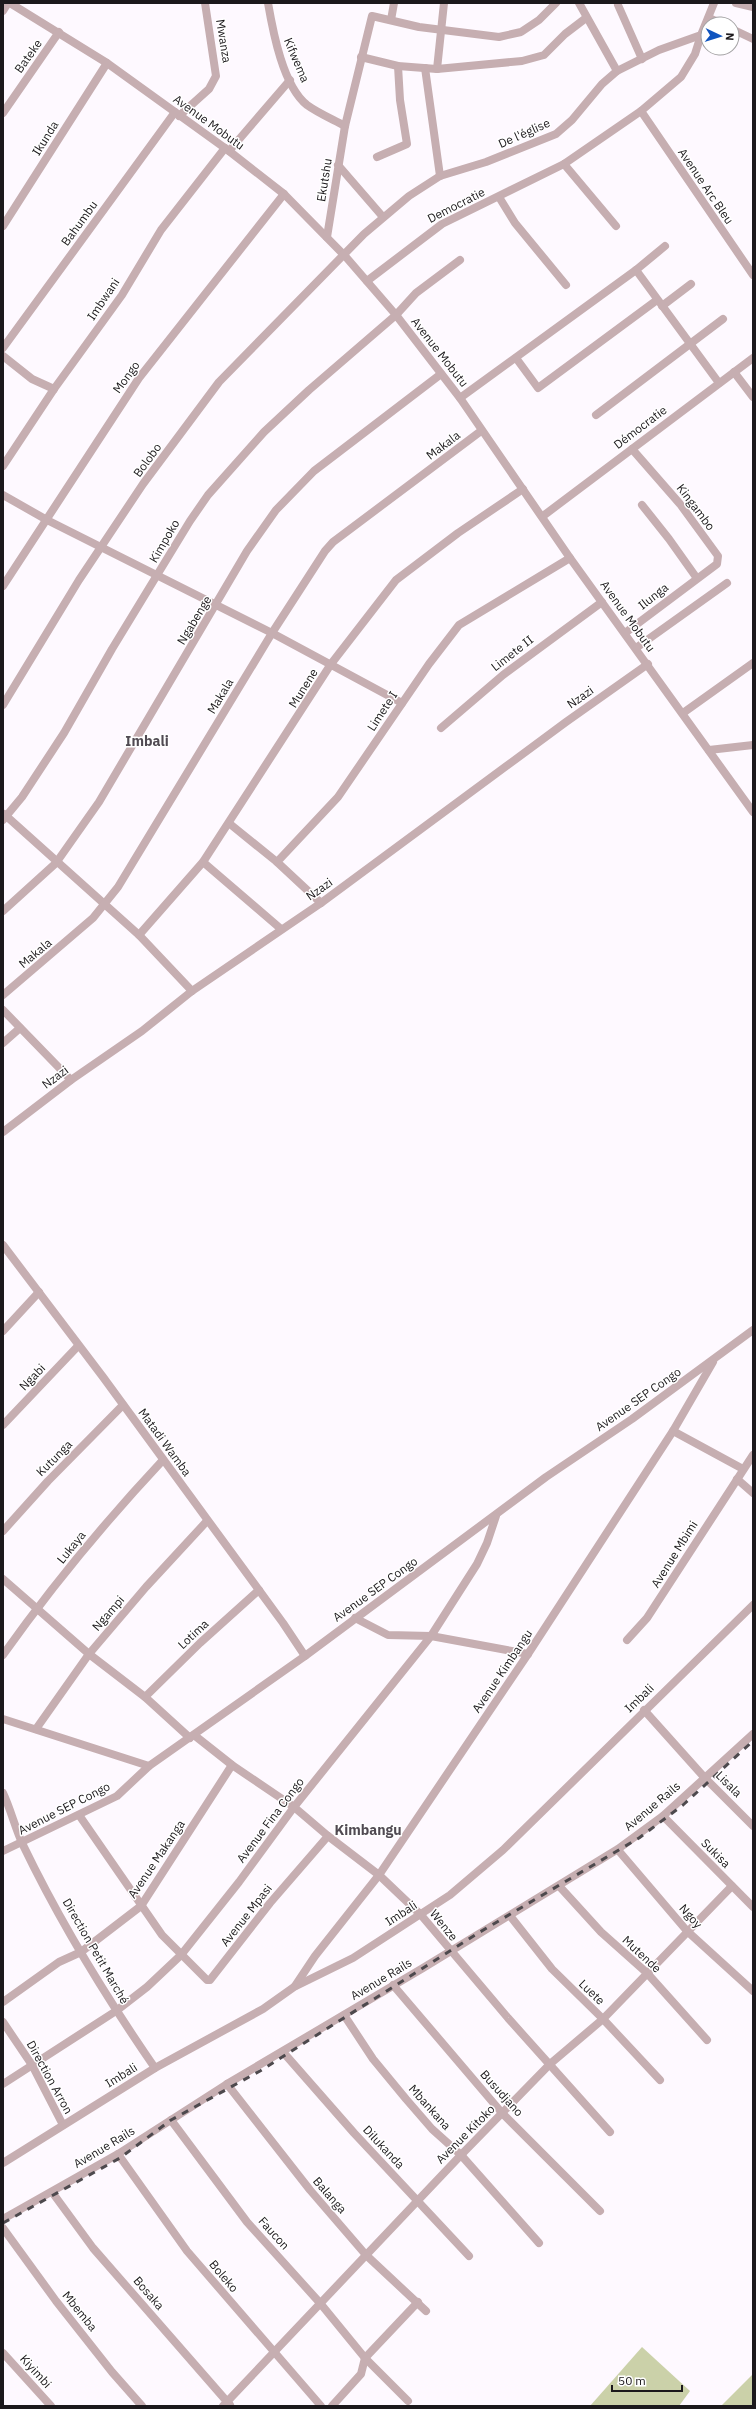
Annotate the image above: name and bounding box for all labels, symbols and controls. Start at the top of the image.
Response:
north arrow [700,16,740,56]
street label: Mwanza [213,18,235,65]
text: N [723,32,737,41]
street label: Kifwema [281,35,313,85]
street label: Bateke [11,36,45,76]
street label: Avenue Mobutu [171,91,247,153]
street label: De l'église [496,115,553,151]
street label: Ikunda [29,117,62,158]
street label: Avenue Arc Bleu [675,145,737,227]
street label: Ekutshu [313,157,335,203]
street label: Democratie [425,184,488,226]
street label: Bahumbu [58,198,100,248]
street label: Imbwani [83,275,123,323]
street label: Avenue Mobutu [408,314,472,390]
street label: Mongo [109,358,143,396]
street label: Démocratie [611,402,670,452]
street label: Makala [423,427,463,463]
street label: Bolobo [130,440,164,480]
street label: Kingambo [674,481,718,533]
street label: Kimpoko [146,516,183,565]
street label: Avenue Mobutu [597,578,659,654]
street label: Ilunga [635,579,672,613]
street label: Ngabenge [174,592,215,647]
street label: Limete II [488,632,536,674]
street label: Munene [285,665,321,710]
street label: Makala [204,675,237,716]
street label: Nzazi [564,683,596,711]
street label: Limete I [364,688,401,734]
district label: Imbali [125,732,169,750]
street label: Nzazi [303,875,335,903]
street label: Makala [15,935,55,971]
street label: Nzazi [39,1062,71,1092]
street label: Ngabi [16,1361,48,1393]
street label: Avenue SEP Congo [592,1364,684,1434]
street label: Matadi Wamba [135,1405,195,1479]
street label: Kutunga [33,1436,76,1479]
street label: Avenue Mbimi [647,1518,701,1590]
street label: Lukaya [53,1527,89,1566]
street label: Avenue SEP Congo [330,1553,420,1625]
street label: Ngampi [89,1592,127,1634]
street label: Lotima [174,1616,212,1652]
street label: Avenue Kimbangu [469,1626,535,1716]
street label: Imbali [621,1680,657,1716]
street label: Lisala [713,1768,746,1801]
street label: Avenue Fina Congo [233,1774,307,1865]
street label: Avenue SEP Congo [16,1778,113,1838]
street label: Avenue Rails [621,1778,683,1834]
street label: Avenue Makanga [124,1816,188,1901]
district label: Kimbangu [334,1821,402,1839]
street label: Sukisa [698,1835,734,1871]
street label: Avenue Mpasi [217,1881,275,1949]
street label: Direction Petit Marché [60,1896,133,2007]
street label: Imbali [382,1897,420,1929]
street label: Ngoy [676,1901,706,1931]
street label: Wenze [427,1906,461,1944]
street label: Mutende [619,1932,665,1976]
street label: Avenue Rails [348,1955,415,2003]
street label: Luete [576,1976,608,2008]
street label: Direction Arron [24,2038,76,2116]
street label: Imbali [102,2059,140,2091]
street label: Busudjano [477,2067,527,2119]
street label: Mbankana [406,2081,455,2133]
street label: Avenue Kitoko [432,2101,498,2167]
street label: Dilukanda [360,2122,408,2172]
street label: Avenue Rails [71,2123,138,2171]
street label: Balanga [310,2174,350,2217]
street label: Faucon [255,2214,293,2252]
street label: Boleko [206,2257,242,2295]
street label: Bosaka [130,2273,168,2313]
street label: Mbemba [59,2288,101,2334]
street label: Kiyimbi [17,2351,55,2391]
scale bar [612,2367,682,2393]
text: 50 m [618,2373,646,2388]

